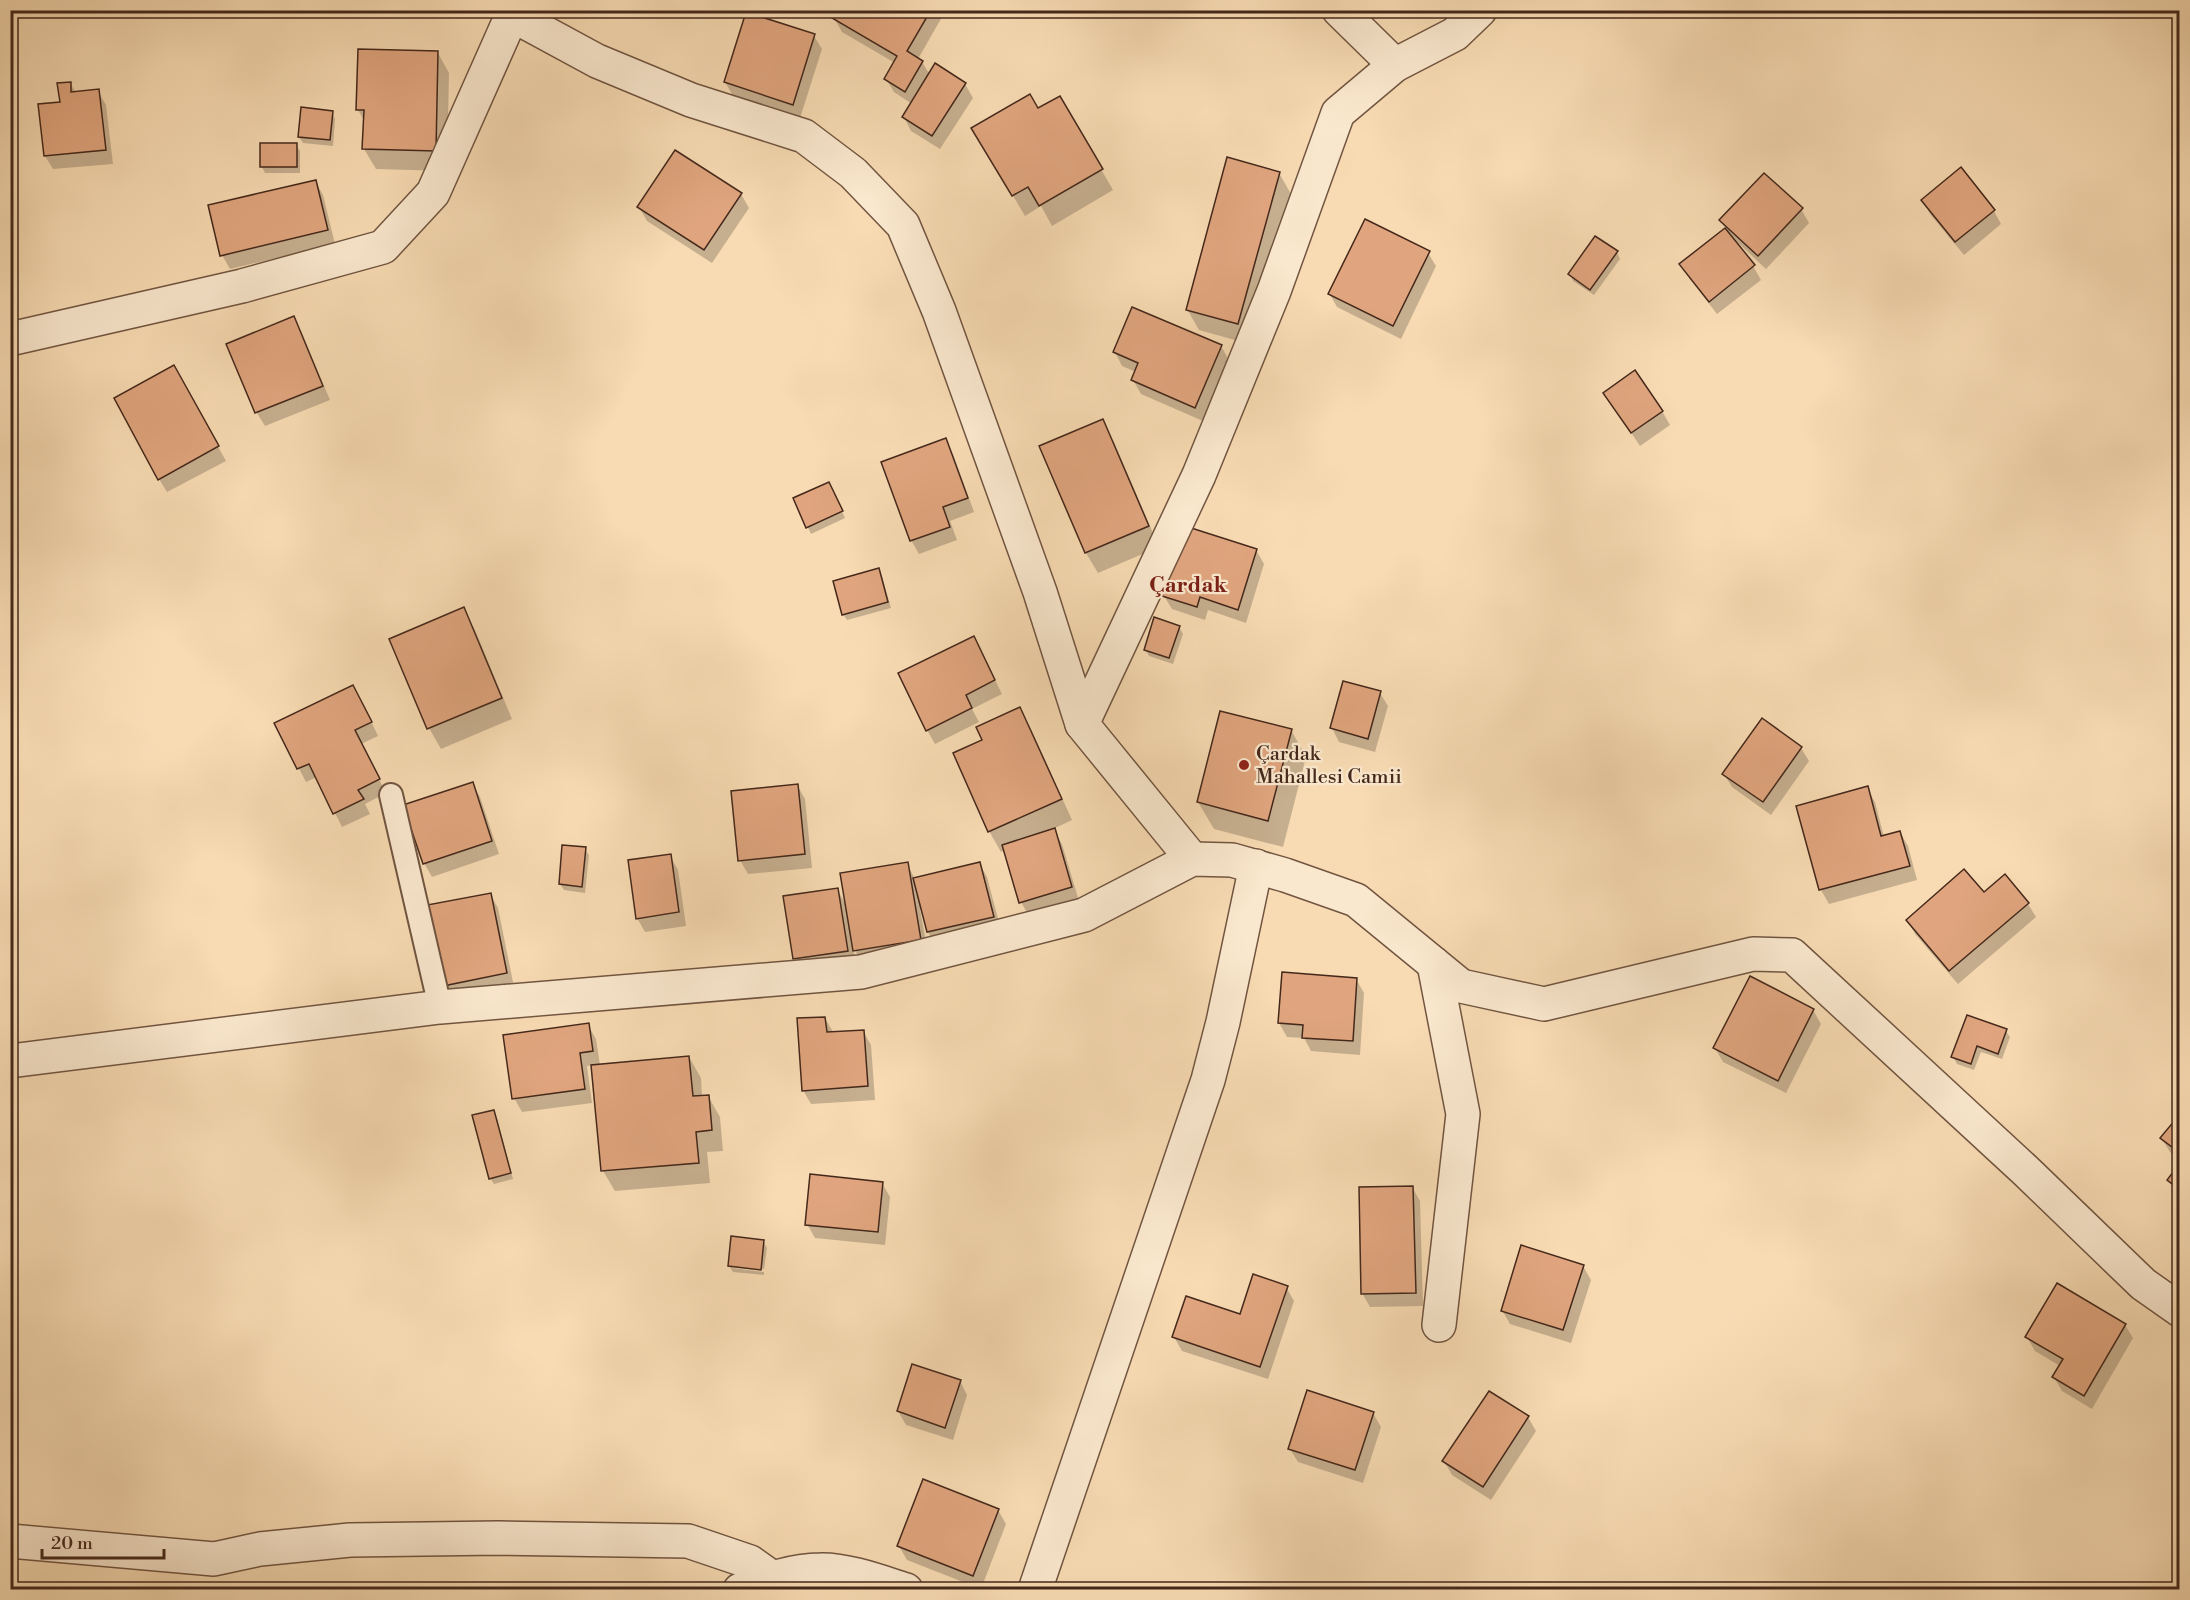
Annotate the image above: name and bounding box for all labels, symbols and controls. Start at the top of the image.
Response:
district label: Çardak [1149,572,1227,599]
place label: Çardak Mahallesi Camii [1256,742,1402,790]
marker: Çardak Mahallesi Camii [1237,758,1251,772]
scale bar [42,1522,164,1560]
text: 20 m [51,1532,93,1555]

